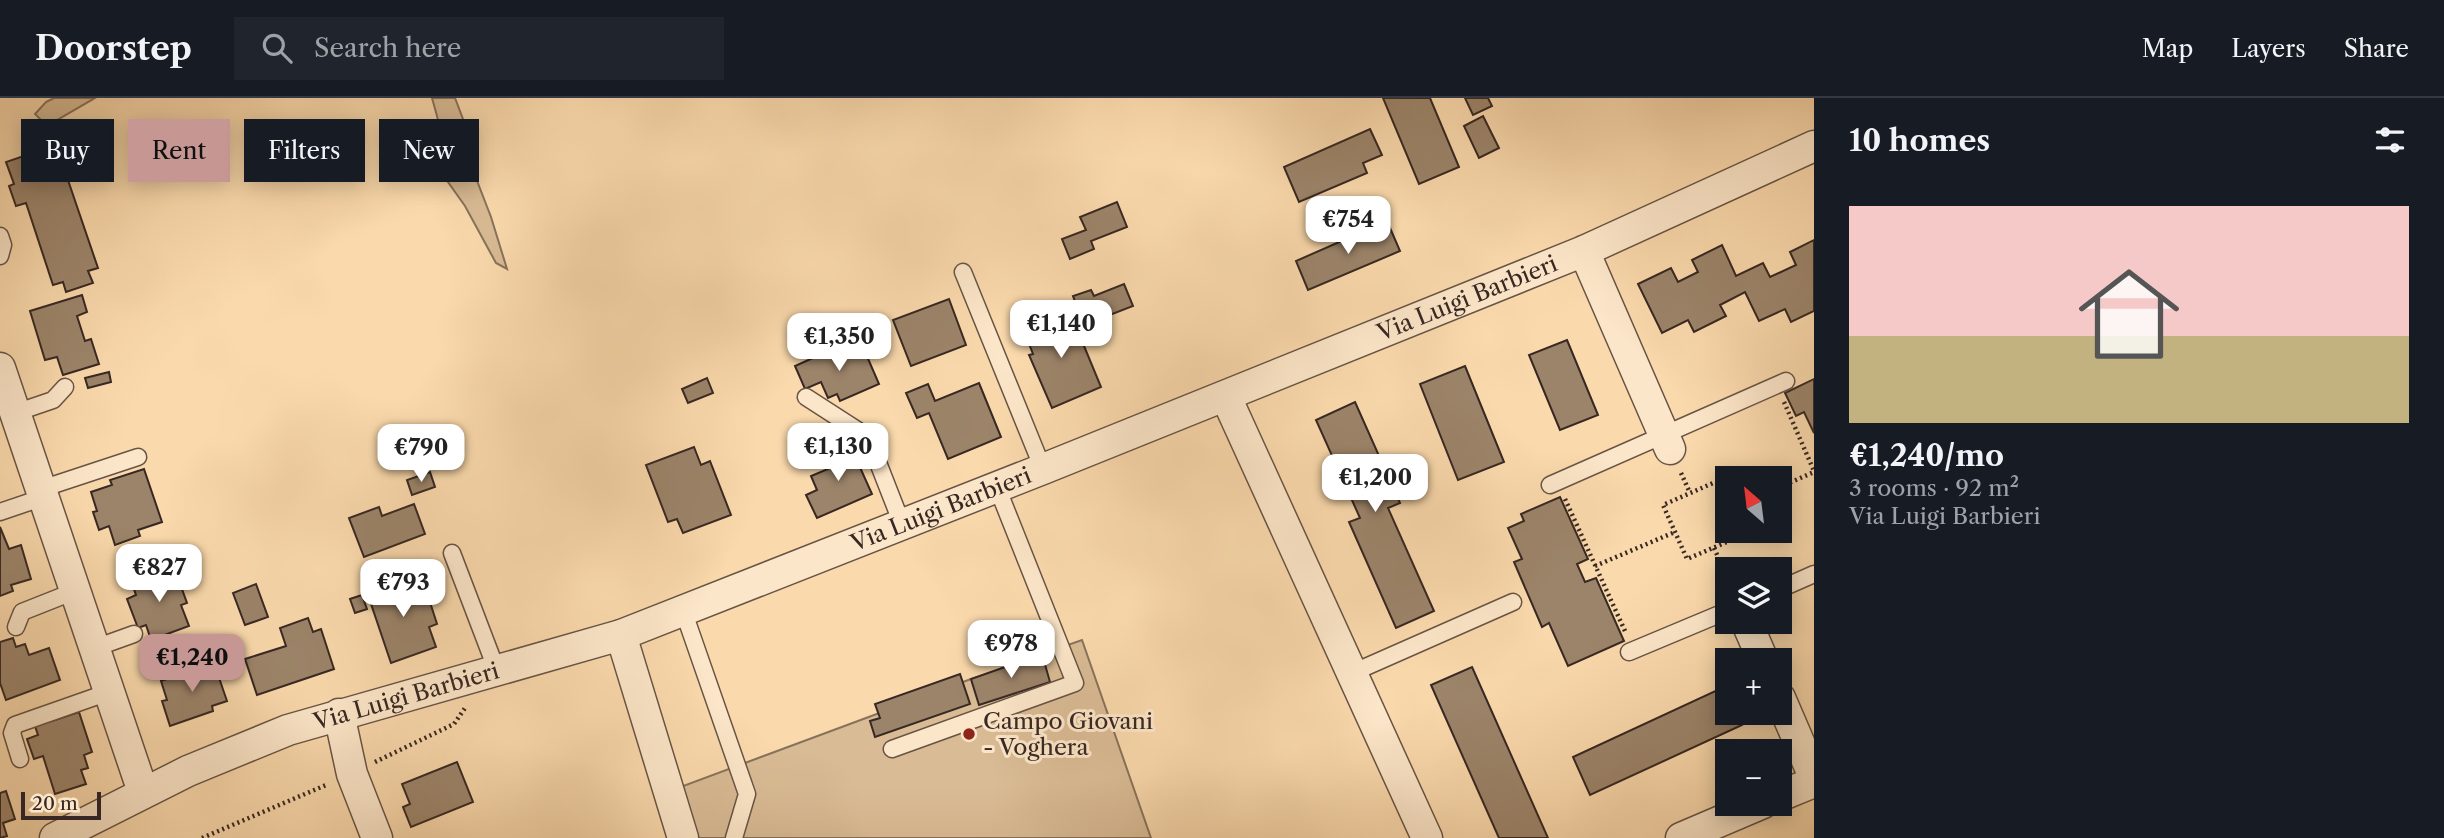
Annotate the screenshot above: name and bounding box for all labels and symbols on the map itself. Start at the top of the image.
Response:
pin: €754 [1307,197,1389,256]
street label: Via Luigi Barbieri [1372,249,1561,347]
pin: €1,140 [1004,300,1118,360]
pin: €1,350 [782,314,896,373]
pin: €790 [380,424,462,484]
pin: €1,130 [781,424,895,483]
pin: €1,200 [1318,454,1432,514]
street label: Via Luigi Barbieri [846,461,1035,558]
north arrow [1715,466,1792,542]
pin: €827 [118,545,200,604]
pin: €793 [362,560,444,619]
pin: €978 [970,620,1052,680]
pin: €1,240 [135,634,249,694]
street label: Via Luigi Barbieri [309,657,502,736]
place label: Campo Giovani - Voghera [983,707,1153,761]
marker: Campo Giovani - Voghera [961,726,977,742]
scale bar [21,789,102,821]

